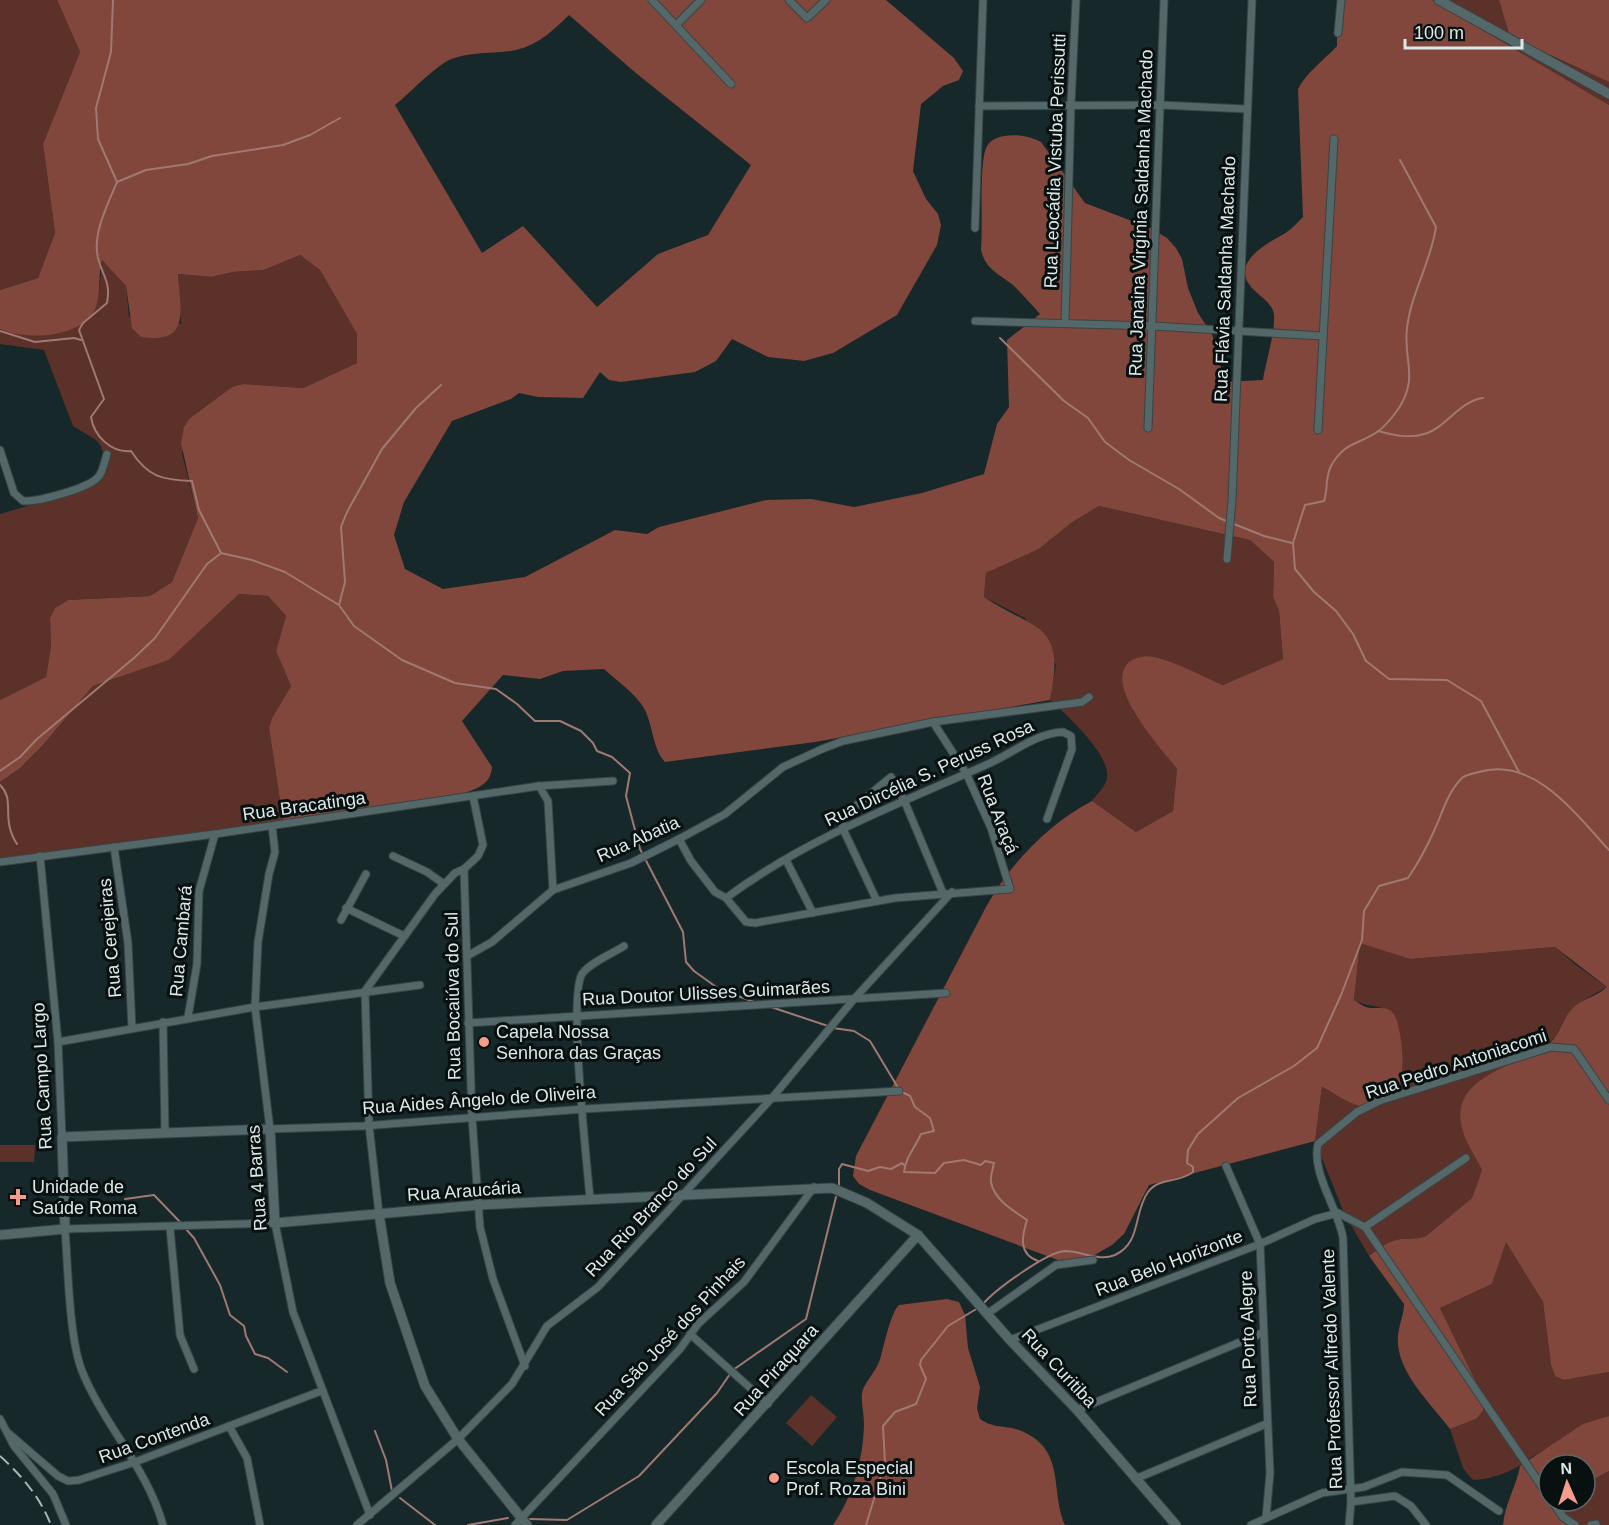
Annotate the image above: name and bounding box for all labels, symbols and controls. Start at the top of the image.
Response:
scale bar [1405,12,1522,50]
text: 100 m [1414,23,1464,43]
street label: Rua Leocádia Vistuba Perissutti [1041,33,1069,289]
street label: Rua Janaina Virgínia Saldanha Machado [1125,49,1157,377]
street label: Rua Flávia Saldanha Machado [1211,156,1239,402]
street label: Rua Dircélia S. Peruss Rosa [821,715,1037,830]
street label: Rua Araçá [974,771,1023,858]
street label: Rua Bracatinga [241,787,368,825]
street label: Rua Abatia [594,812,683,866]
street label: Rua Cerejeiras [95,877,125,999]
street label: Rua Cambará [166,883,196,998]
street label: Rua Bocaiúva do Sul [442,912,464,1080]
street label: Rua Doutor Ulisses Guimarães [582,977,830,1009]
street label: Rua Campo Largo [28,1002,56,1150]
place label: Capela Nossa Senhora das Graças [496,1022,661,1063]
street label: Rua Pedro Antoniacomi [1363,1025,1549,1103]
marker: Capela Nossa Senhora das Graças [477,1035,491,1049]
street label: Rua Aides Ângelo de Oliveira [362,1082,597,1118]
street label: Rua 4 Barras [243,1124,271,1232]
street label: Rua Rio Branco do Sul [581,1133,721,1281]
place label: Unidade de Saúde Roma [32,1177,138,1218]
street label: Rua Araucária [406,1177,523,1205]
marker: Unidade de Saúde Roma [9,1188,27,1206]
street label: Rua Belo Horizonte [1093,1226,1245,1300]
street label: Rua Professor Alfredo Valente [1318,1248,1346,1490]
street label: Rua São José dos Pinhais [591,1252,749,1420]
street label: Rua Porto Alegre [1236,1270,1260,1408]
street label: Rua Piraquara [730,1319,823,1420]
street label: Rua Curitiba [1018,1325,1101,1412]
street label: Rua Contenda [96,1408,213,1467]
north arrow [1537,1453,1597,1513]
place label: Escola Especial Prof. Roza Bini [786,1458,913,1499]
text: N [1560,1460,1572,1477]
marker: Escola Especial Prof. Roza Bini [767,1471,781,1485]

